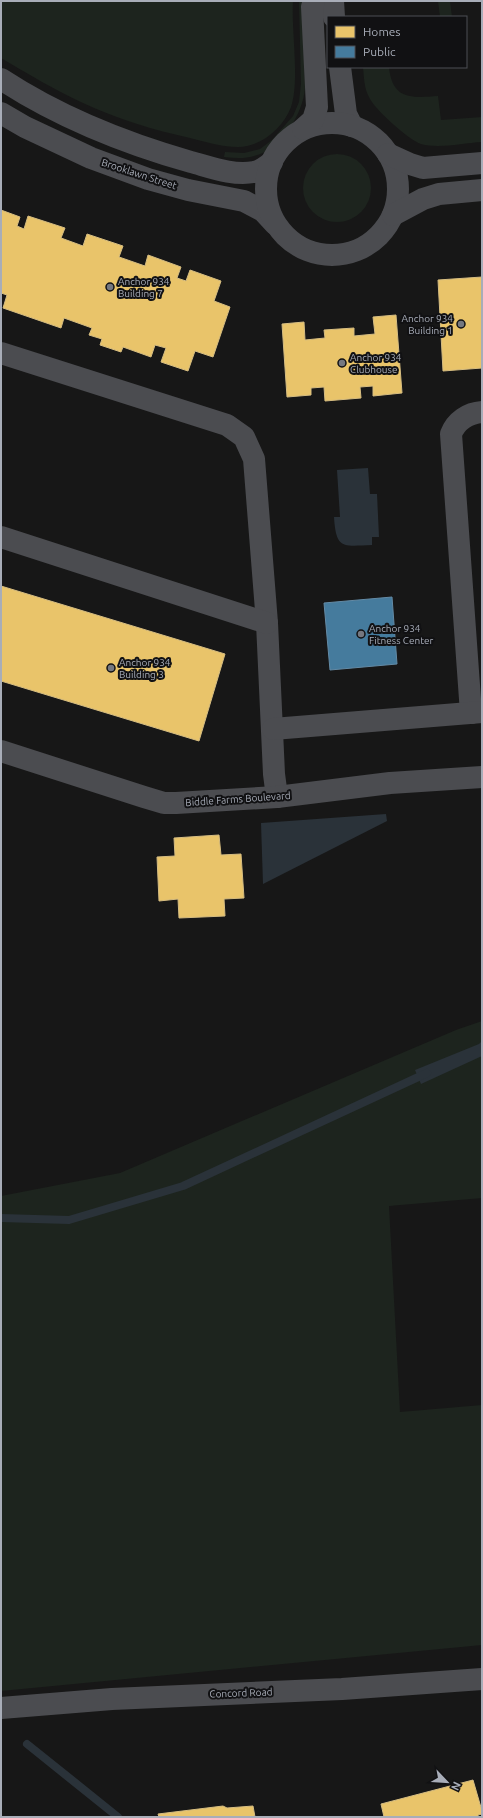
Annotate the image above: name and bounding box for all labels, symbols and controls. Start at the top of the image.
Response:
legend [327,16,467,68]
text: Homes [363,25,401,38]
text: Public [363,45,396,58]
street label: Brooklawn Street [100,157,178,191]
place label: Anchor 934 Building 7 [118,276,170,299]
marker: Anchor 934 Building 7 [105,282,115,292]
place label: Anchor 934 Building 1 [402,313,453,336]
marker: Anchor 934 Building 1 [456,319,466,329]
place label: Anchor 934 Clubhouse [350,352,402,375]
marker: Anchor 934 Clubhouse [337,358,347,368]
place label: Anchor 934 Fitness Center [369,623,434,646]
marker: Anchor 934 Fitness Center [356,629,366,639]
place label: Anchor 934 Building 3 [119,657,171,680]
marker: Anchor 934 Building 3 [106,663,116,673]
street label: Biddle Farms Boulevard [185,790,291,808]
street label: Concord Road [209,1686,273,1700]
north arrow [427,1762,467,1802]
text: N [449,1780,463,1792]

